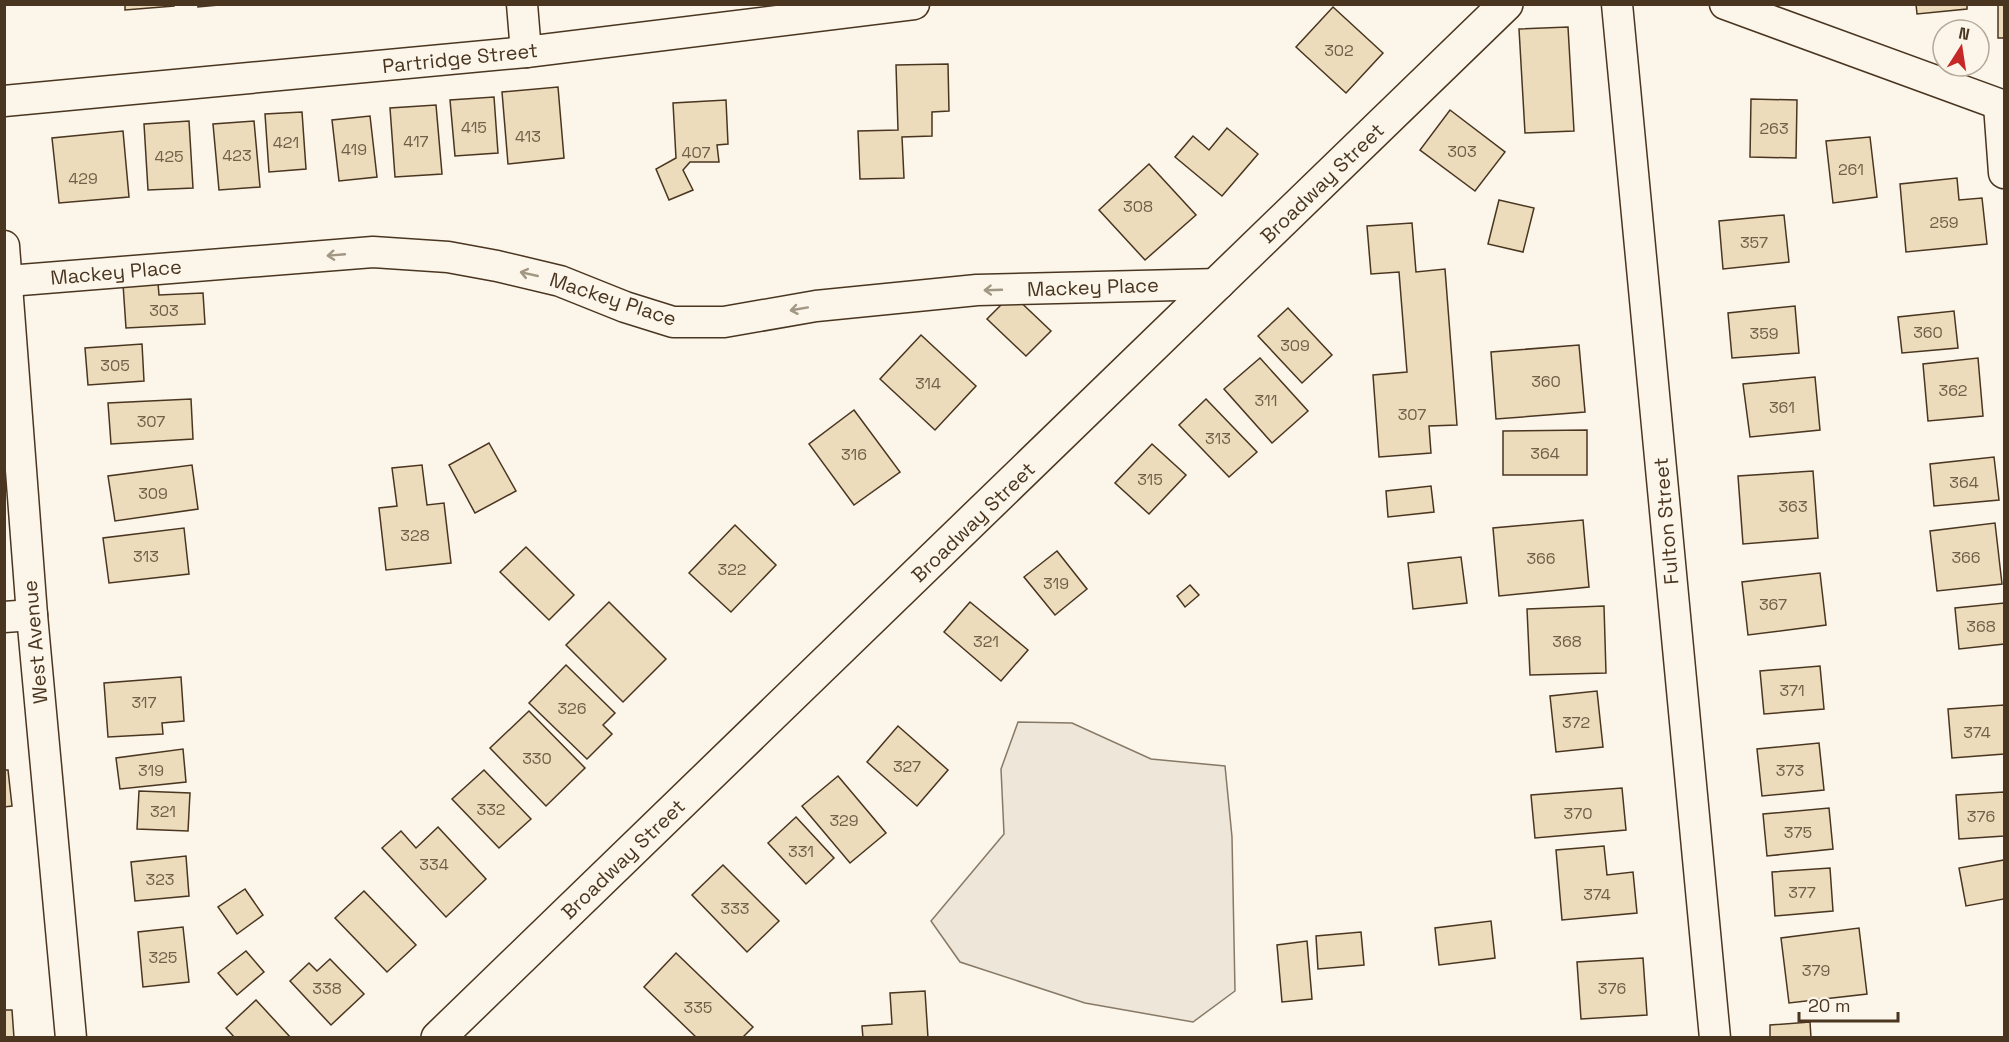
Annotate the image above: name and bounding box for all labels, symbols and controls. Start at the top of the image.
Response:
north arrow [1931,18,1991,78]
text: N [1957,22,1971,45]
street label: Partridge Street [381,37,539,79]
house number: 302 [1324,40,1354,61]
house number: 415 [461,117,487,138]
street label: Broadway Street [1255,117,1389,249]
house number: 263 [1759,118,1789,139]
house number: 413 [515,126,541,147]
house number: 417 [403,131,429,152]
house number: 421 [273,132,299,153]
house number: 419 [341,139,367,160]
house number: 303 [1447,141,1477,162]
house number: 407 [682,142,711,163]
house number: 423 [222,145,252,166]
house number: 425 [154,146,184,167]
house number: 261 [1838,159,1864,180]
house number: 429 [68,168,98,189]
house number: 308 [1123,196,1153,217]
house number: 259 [1929,212,1959,233]
house number: 357 [1740,232,1768,253]
one-way arrow [327,249,347,260]
street label: Mackey Place [49,253,183,291]
street label: Mackey Place [546,266,680,332]
one-way arrow [520,267,539,279]
street label: Mackey Place [1027,272,1159,302]
one-way arrow [983,284,1003,295]
house number: 303 [149,300,179,321]
one-way arrow [790,303,809,314]
house number: 360 [1913,322,1943,343]
house number: 359 [1749,323,1779,344]
house number: 309 [1280,335,1310,356]
house number: 305 [100,355,130,376]
house number: 360 [1531,371,1561,392]
house number: 314 [915,373,941,394]
house number: 362 [1938,380,1968,401]
house number: 311 [1255,390,1277,411]
house number: 361 [1769,397,1795,418]
house number: 307 [1398,404,1426,425]
house number: 307 [137,411,165,432]
house number: 313 [1205,428,1231,449]
house number: 364 [1530,443,1560,464]
house number: 316 [841,444,867,465]
street label: Broadway Street [906,456,1040,588]
street label: Fulton Street [1647,456,1685,586]
house number: 315 [1137,469,1163,490]
house number: 364 [1949,472,1979,493]
house number: 309 [138,483,168,504]
house number: 363 [1778,496,1808,517]
house number: 328 [400,525,430,546]
house number: 313 [133,546,159,567]
house number: 366 [1951,547,1981,568]
house number: 366 [1526,548,1556,569]
house number: 322 [718,559,746,580]
house number: 319 [1043,573,1069,594]
street label: West Avenue [17,579,53,705]
house number: 367 [1759,594,1787,615]
house number: 368 [1966,616,1996,637]
house number: 321 [973,631,999,652]
house number: 368 [1552,631,1582,652]
house number: 371 [1779,680,1805,701]
house number: 317 [131,692,157,713]
house number: 326 [557,698,587,719]
house number: 372 [1562,712,1590,733]
house number: 374 [1963,722,1991,743]
house number: 330 [522,748,552,769]
house number: 327 [893,756,921,777]
house number: 319 [138,760,164,781]
house number: 373 [1776,760,1804,781]
street label: Broadway Street [556,793,690,925]
house number: 332 [477,799,505,820]
house number: 321 [150,801,176,822]
house number: 370 [1564,803,1592,824]
house number: 376 [1967,806,1995,827]
house number: 329 [829,810,859,831]
house number: 375 [1784,822,1812,843]
house number: 331 [788,841,814,862]
house number: 334 [419,854,449,875]
house number: 323 [146,869,174,890]
house number: 377 [1788,882,1816,903]
house number: 374 [1583,884,1611,905]
house number: 333 [721,898,750,919]
house number: 325 [149,947,177,968]
house number: 379 [1802,960,1830,981]
house number: 338 [312,978,342,999]
house number: 376 [1598,978,1626,999]
scale bar [1799,985,1898,1023]
text: 20 m [1808,994,1851,1017]
house number: 335 [684,997,712,1018]

